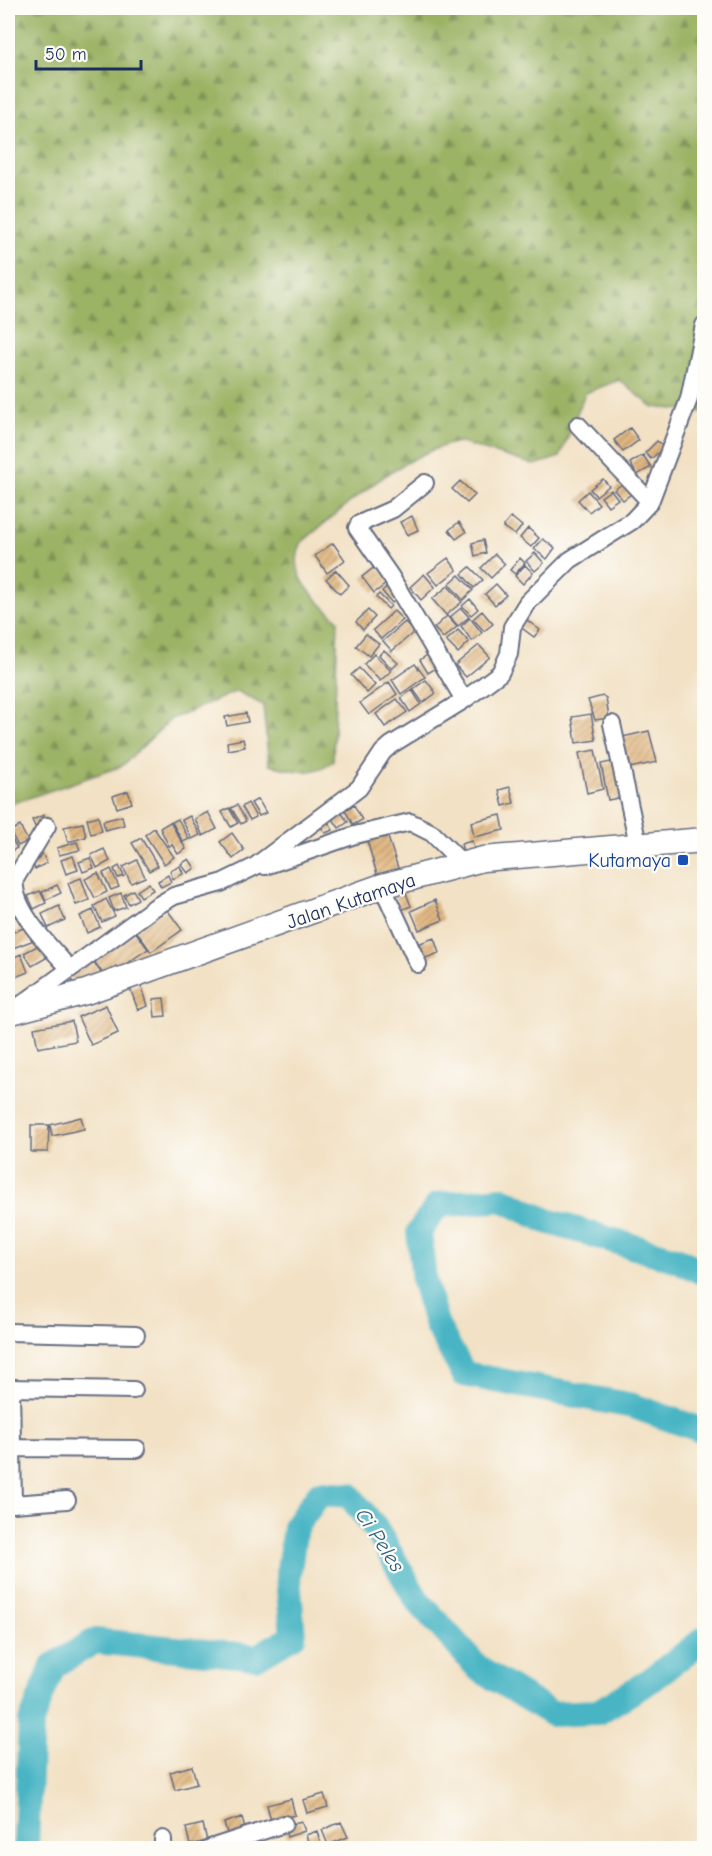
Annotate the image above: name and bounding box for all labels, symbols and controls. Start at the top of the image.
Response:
scale bar [36,33,141,71]
text: 50 m [45,44,87,65]
place label: Kutamaya [588,849,671,872]
marker: Kutamaya [676,853,690,867]
street label: Jalan Kutamaya [284,868,418,934]
water label: Ci Peles [351,1504,409,1576]

